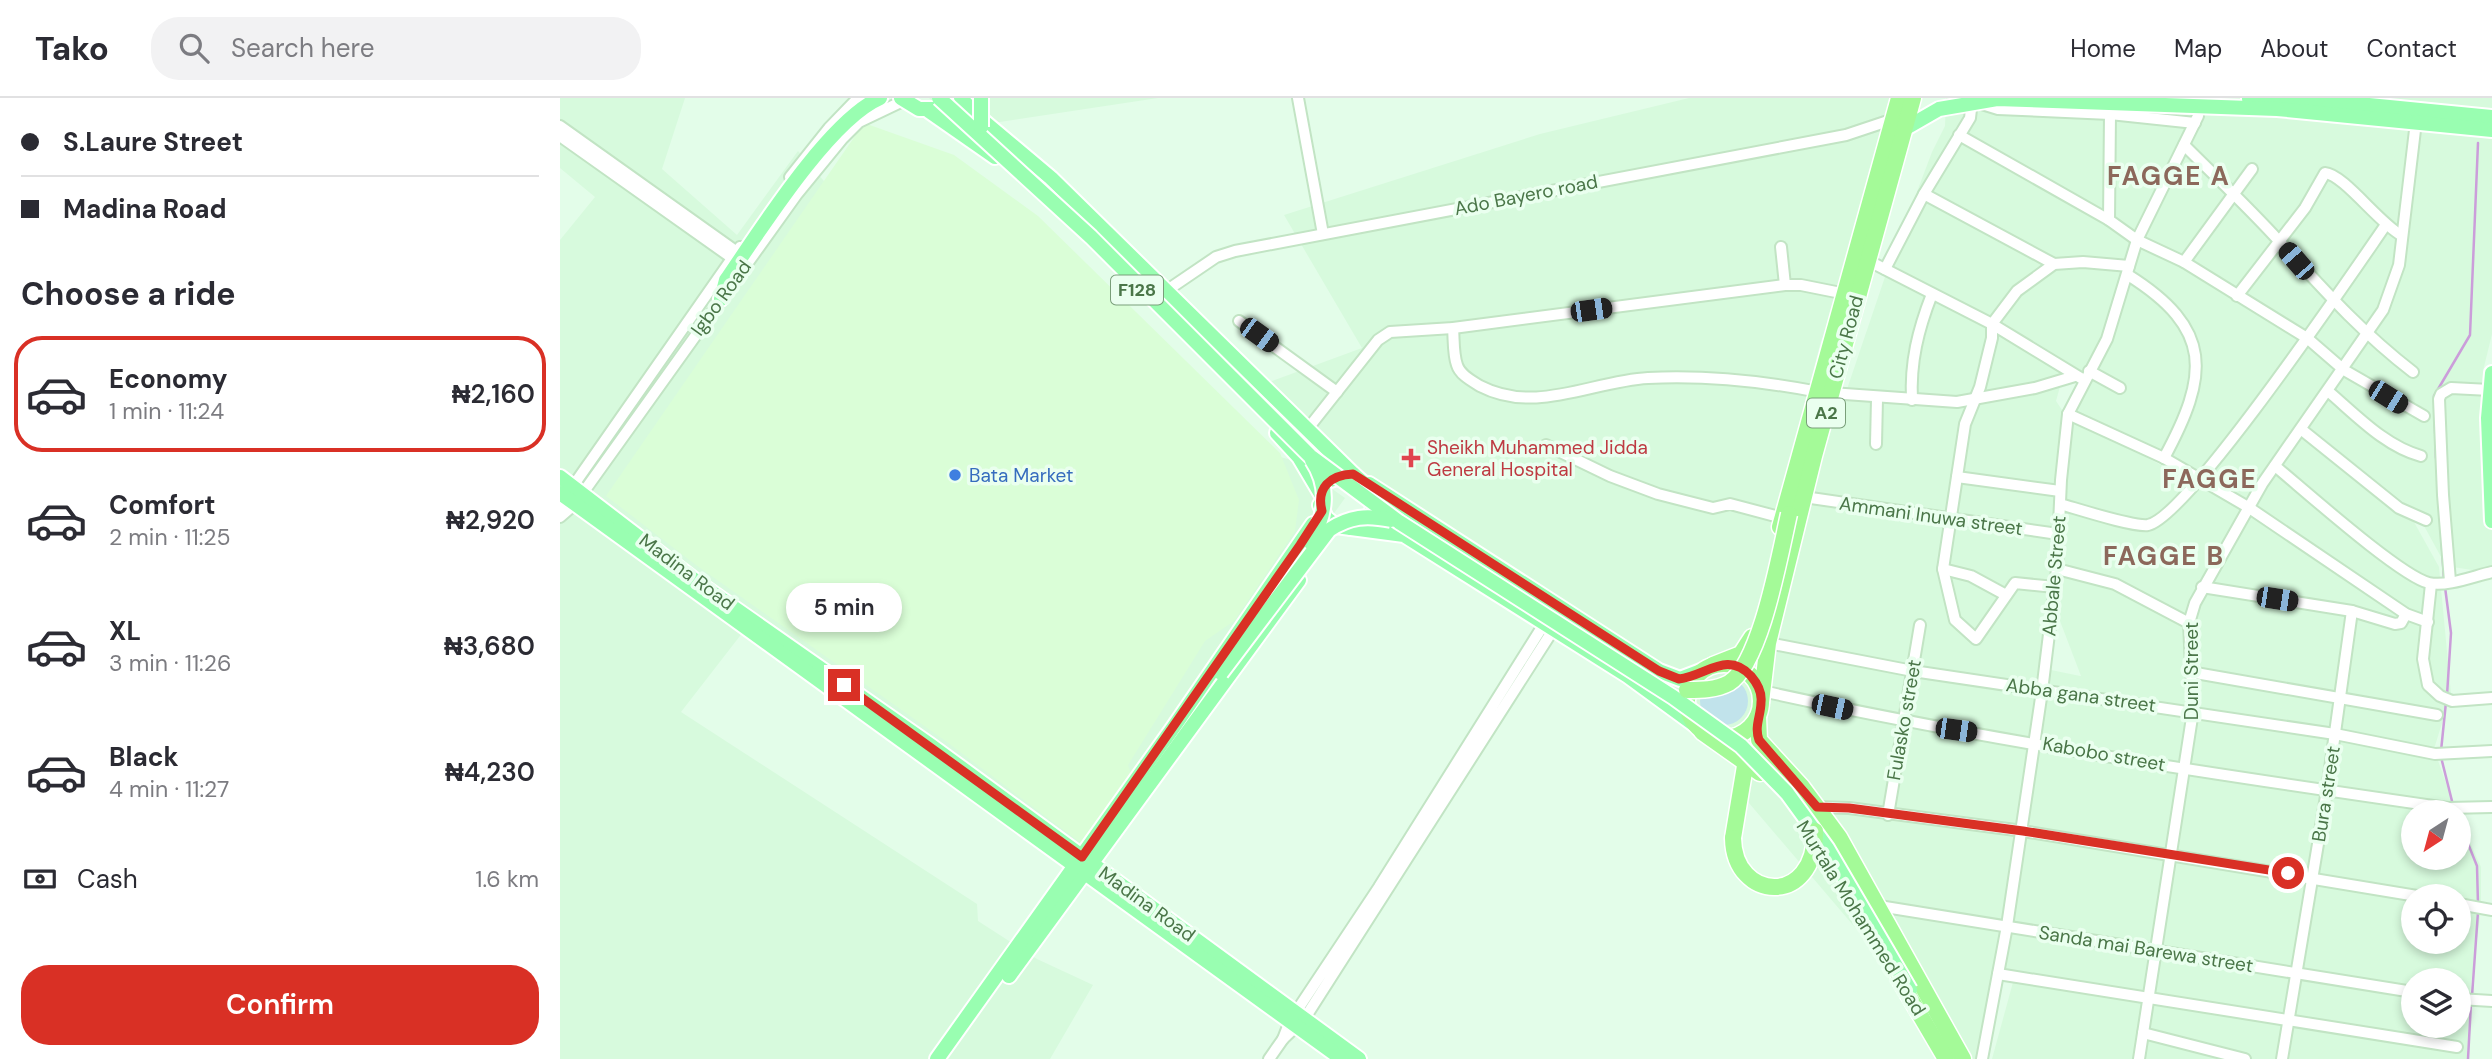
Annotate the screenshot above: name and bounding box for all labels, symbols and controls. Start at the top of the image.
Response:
search box [151,17,641,80]
text: Tako [35,27,109,70]
icon: search [175,29,213,67]
text: Search here [231,31,374,65]
text: Home [2070,33,2136,64]
text: Map [2174,33,2222,64]
text: About [2260,33,2329,64]
text: Contact [2367,33,2457,64]
text: S.Laure Street [63,125,243,159]
district label: FAGGE A [2107,159,2231,193]
street label: Ado Bayero road [1452,169,1600,221]
text: Madina Road [63,192,227,226]
car [2275,238,2318,284]
street label: Igbo Road [685,255,757,341]
text: Choose a ride [21,273,236,315]
road number: F128 [1111,275,1163,304]
street label: City Road [1823,292,1869,382]
car [1569,297,1614,323]
car [1236,314,1283,356]
text: Economy [109,362,227,396]
icon: car [25,363,88,426]
text: ₦2,160 [452,377,535,411]
car [2365,377,2412,417]
text: 1 min · 11:24 [109,396,224,426]
road number: A2 [1807,398,1845,428]
place label: Sheikh Muhammed Jidda General Hospital [1427,435,1648,482]
marker: Sheikh Muhammed Jidda General Hospital [1401,448,1421,468]
district label: FAGGE [2162,462,2258,496]
place label: Bata Market [969,463,1074,488]
marker: Bata Market [947,467,963,483]
text: Comfort [109,488,215,522]
icon: car [25,489,88,552]
street label: Ammani Inuwa street [1838,491,2024,541]
text: ₦2,920 [446,503,535,537]
street label: Abbale Street [2036,515,2072,637]
text: 2 min · 11:25 [109,522,231,552]
street label: Madina Road [634,528,740,616]
district label: FAGGE B [2103,539,2225,573]
callout: 5 min [786,584,902,632]
car [2255,585,2300,613]
text: 5 min [813,592,875,622]
text: XL [109,614,141,648]
icon: car [25,615,88,678]
street label: Duni Street [2179,622,2204,720]
text: ₦3,680 [444,629,535,663]
text: 3 min · 11:26 [109,648,231,678]
street label: Fulasko street [1881,658,1927,782]
route end [828,669,860,701]
street label: Abba gana street [2005,672,2157,718]
car [1810,692,1855,722]
car [1934,717,1979,743]
street label: Kabobo street [2041,731,2167,777]
text: Black [109,740,179,774]
icon: car [25,741,88,804]
street label: Bura street [2306,744,2346,844]
text: ₦4,230 [445,755,535,789]
text: 4 min · 11:27 [109,774,229,804]
north arrow [2401,800,2471,870]
map controls [2401,800,2471,1038]
street label: Murtala Mohammed Road [1791,816,1931,1020]
route start [2272,857,2304,889]
icon: cash [21,860,59,898]
street label: Madina Road [1094,861,1200,947]
text: Cash [77,862,138,896]
text: 1.6 km [475,864,539,894]
button: locate [2401,884,2471,954]
street label: Sanda mai Barewa street [2037,920,2255,978]
button: Confirm [21,965,539,1045]
button: layers [2401,968,2471,1038]

